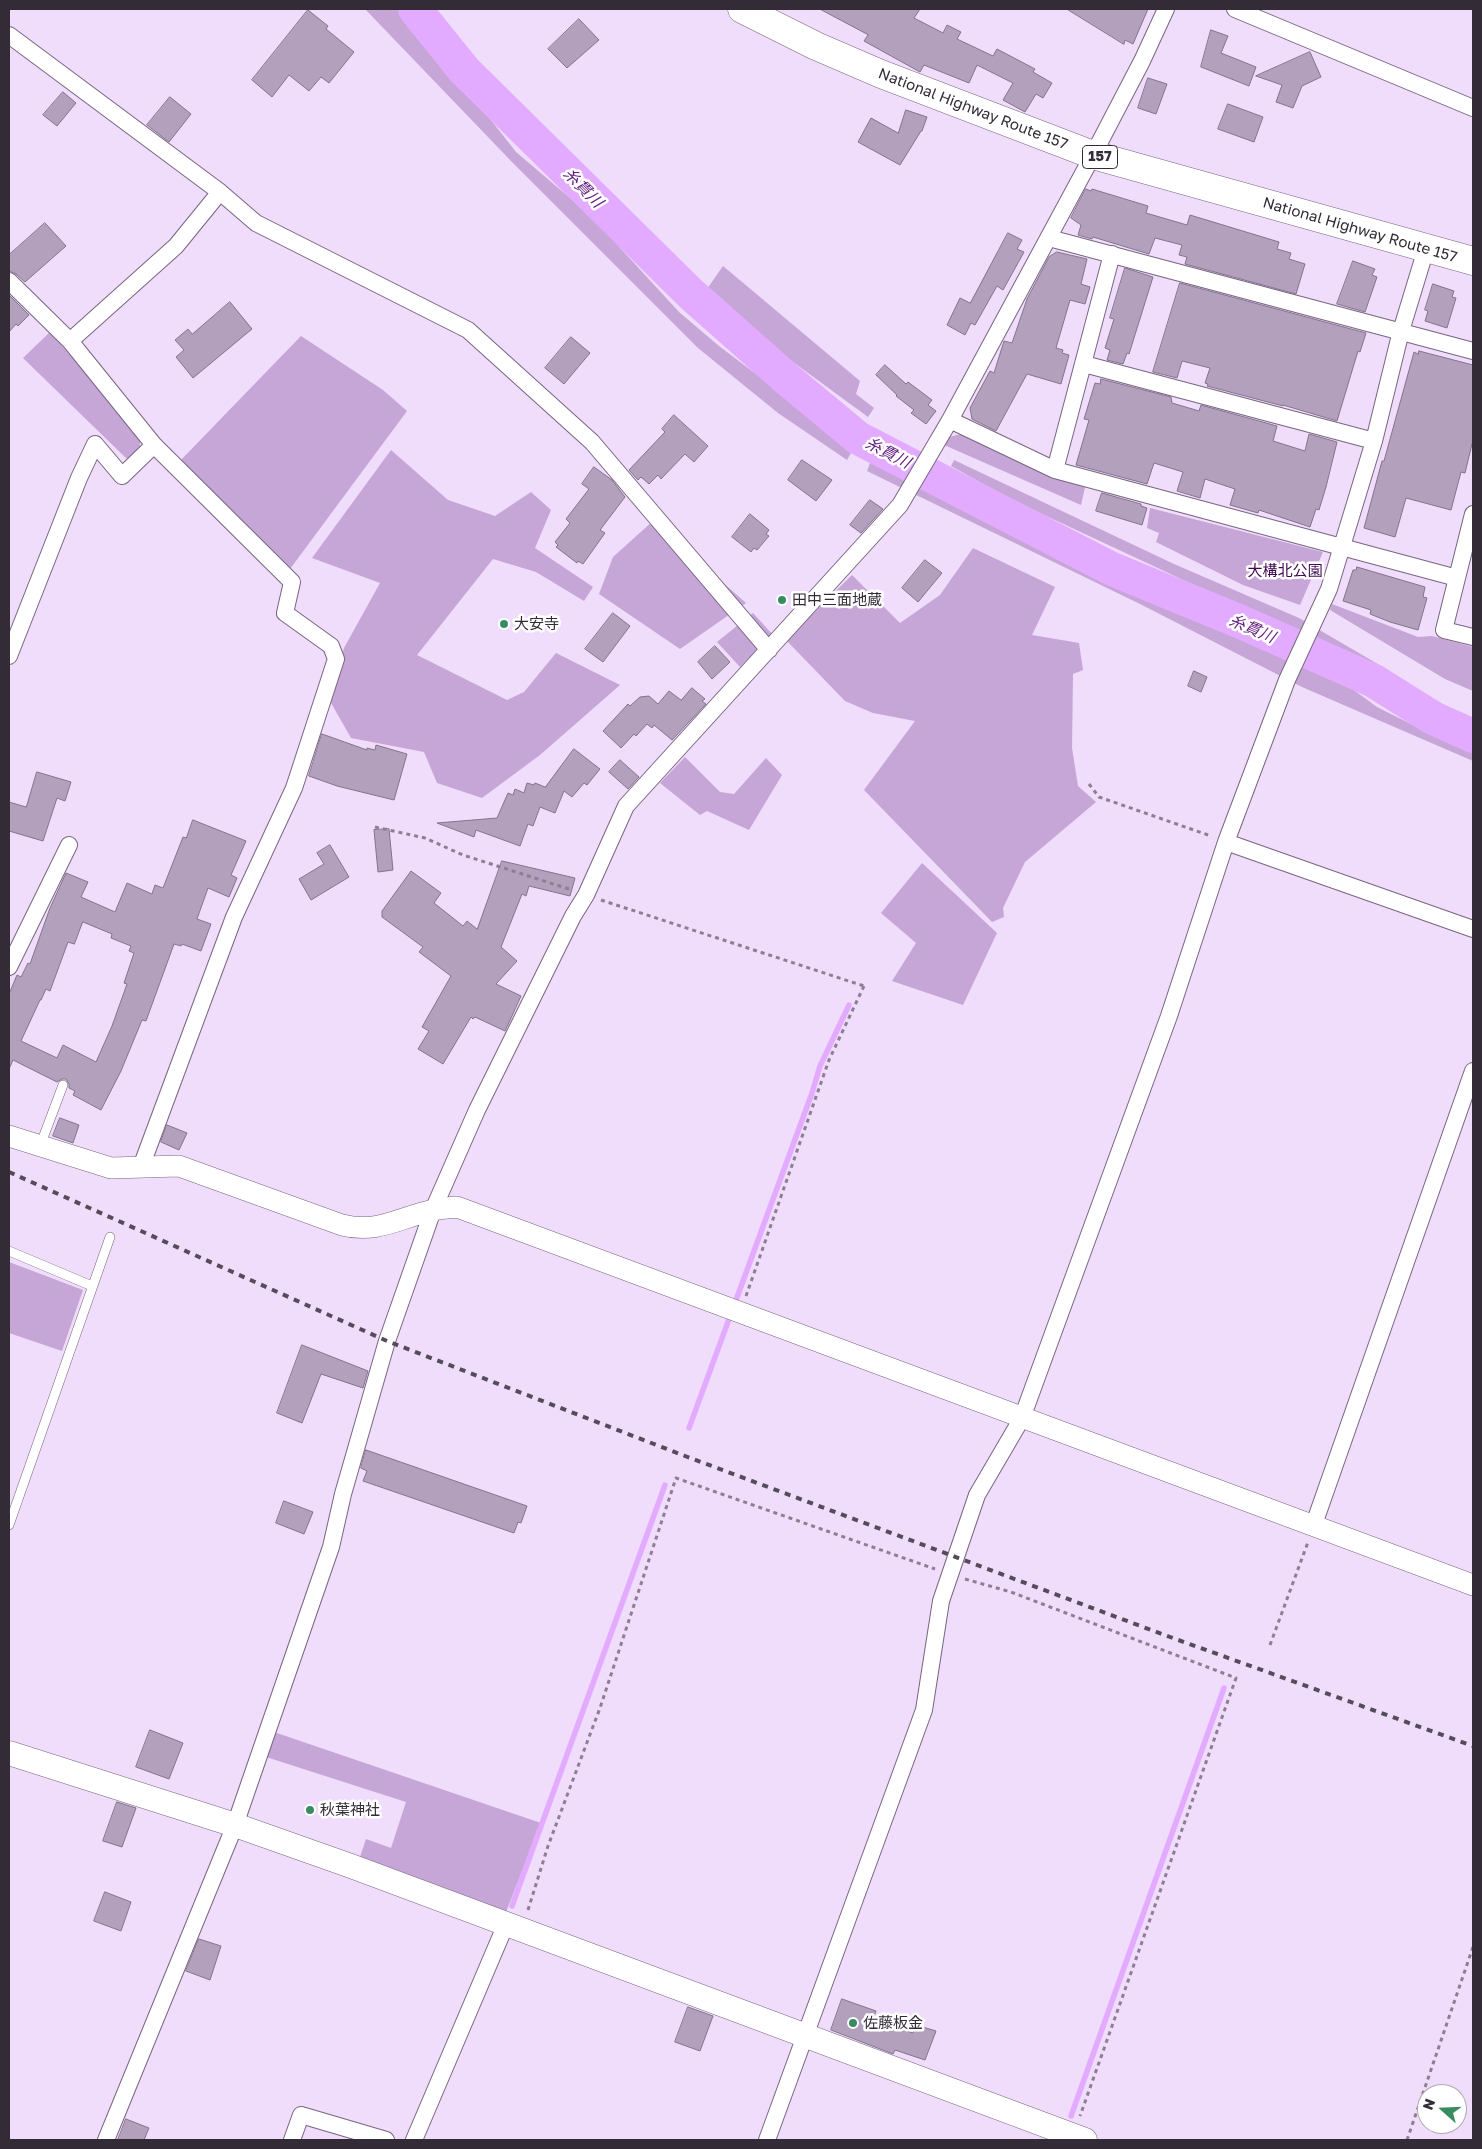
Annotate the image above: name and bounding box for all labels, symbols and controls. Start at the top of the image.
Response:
street label: National Highway Route 157 [876,65,1070,153]
road number: 157 [1082,146,1118,168]
water label: 糸貫川 [559,164,607,212]
street label: National Highway Route 157 [1261,194,1459,266]
water label: 糸貫川 [862,434,914,472]
park label: 大構北公園 [1248,562,1322,580]
place label: 田中三面地蔵 [792,591,882,609]
marker: 田中三面地蔵 [776,594,788,606]
water label: 糸貫川 [1226,611,1278,647]
place label: 大安寺 [514,615,559,633]
marker: 大安寺 [498,618,510,630]
place label: 秋葉神社 [320,1801,380,1819]
marker: 秋葉神社 [304,1804,316,1816]
place label: 佐藤板金 [863,2014,923,2032]
marker: 佐藤板金 [847,2017,859,2029]
north arrow [1417,2084,1467,2134]
text: N [1419,2096,1438,2112]

